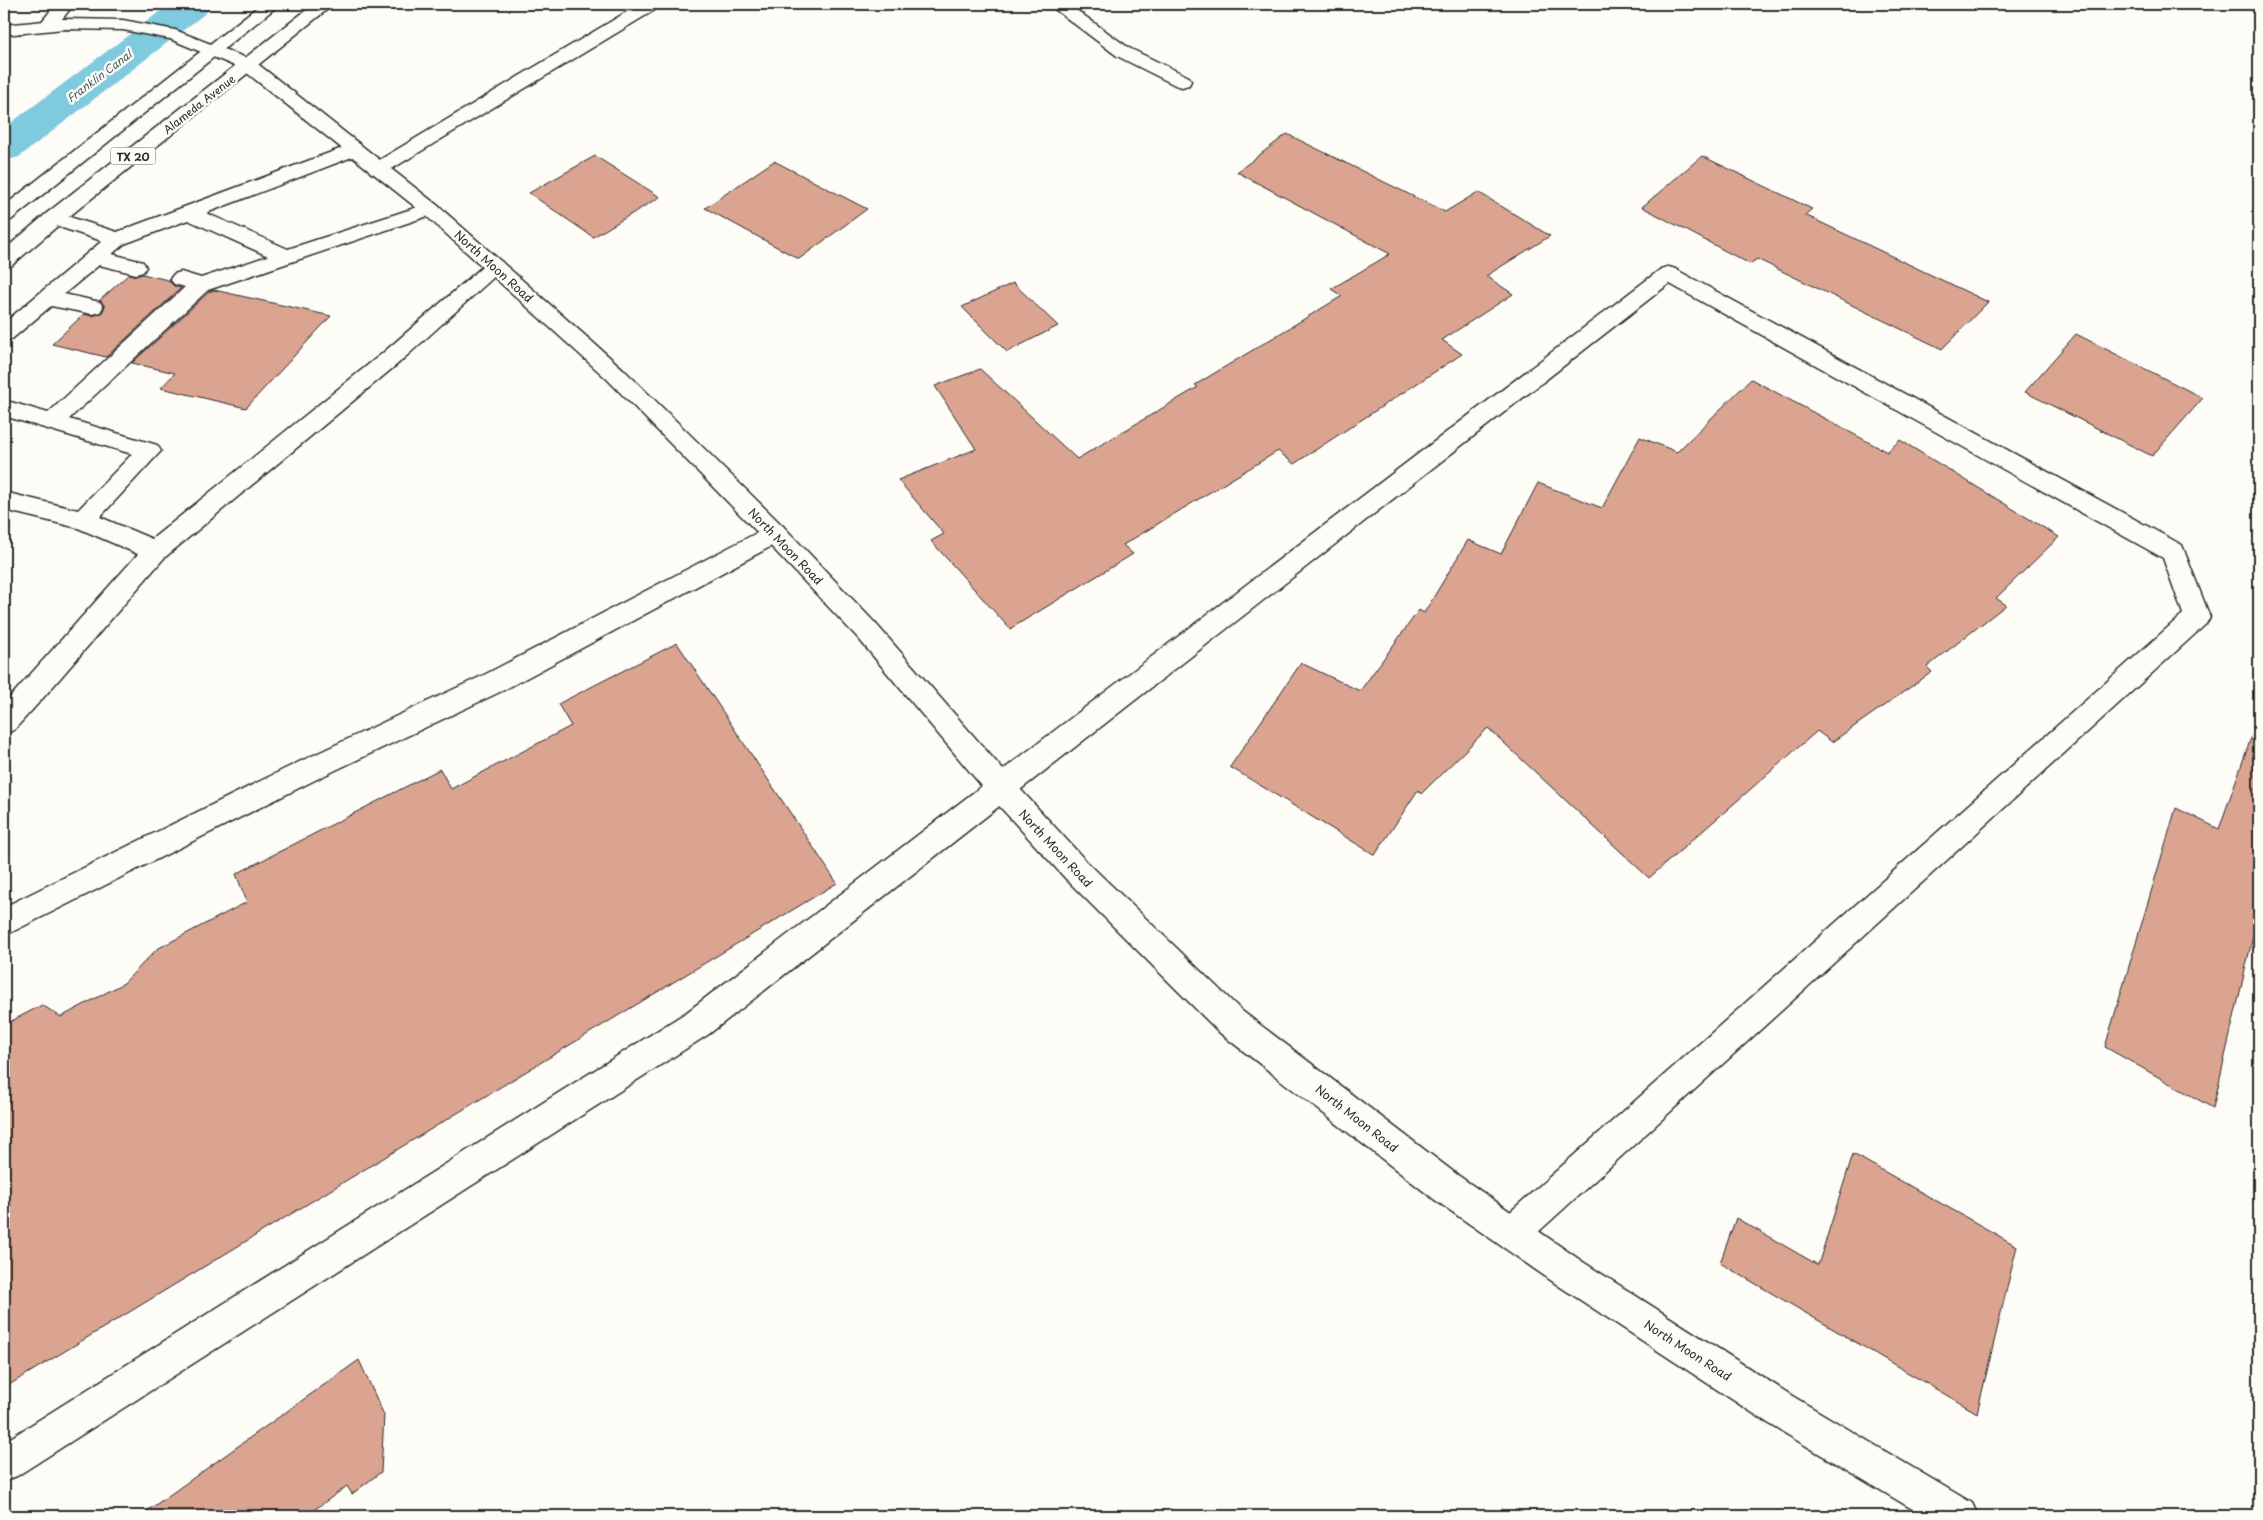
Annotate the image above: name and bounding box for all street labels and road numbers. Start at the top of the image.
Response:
street label: Alameda Avenue [159,70,239,138]
road number: TX 20 [110,148,156,164]
street label: North Moon Road [450,226,538,306]
street label: North Moon Road [744,503,828,589]
street label: North Moon Road [1015,805,1097,891]
street label: North Moon Road [1312,1080,1402,1156]
street label: North Moon Road [1641,1315,1735,1385]

